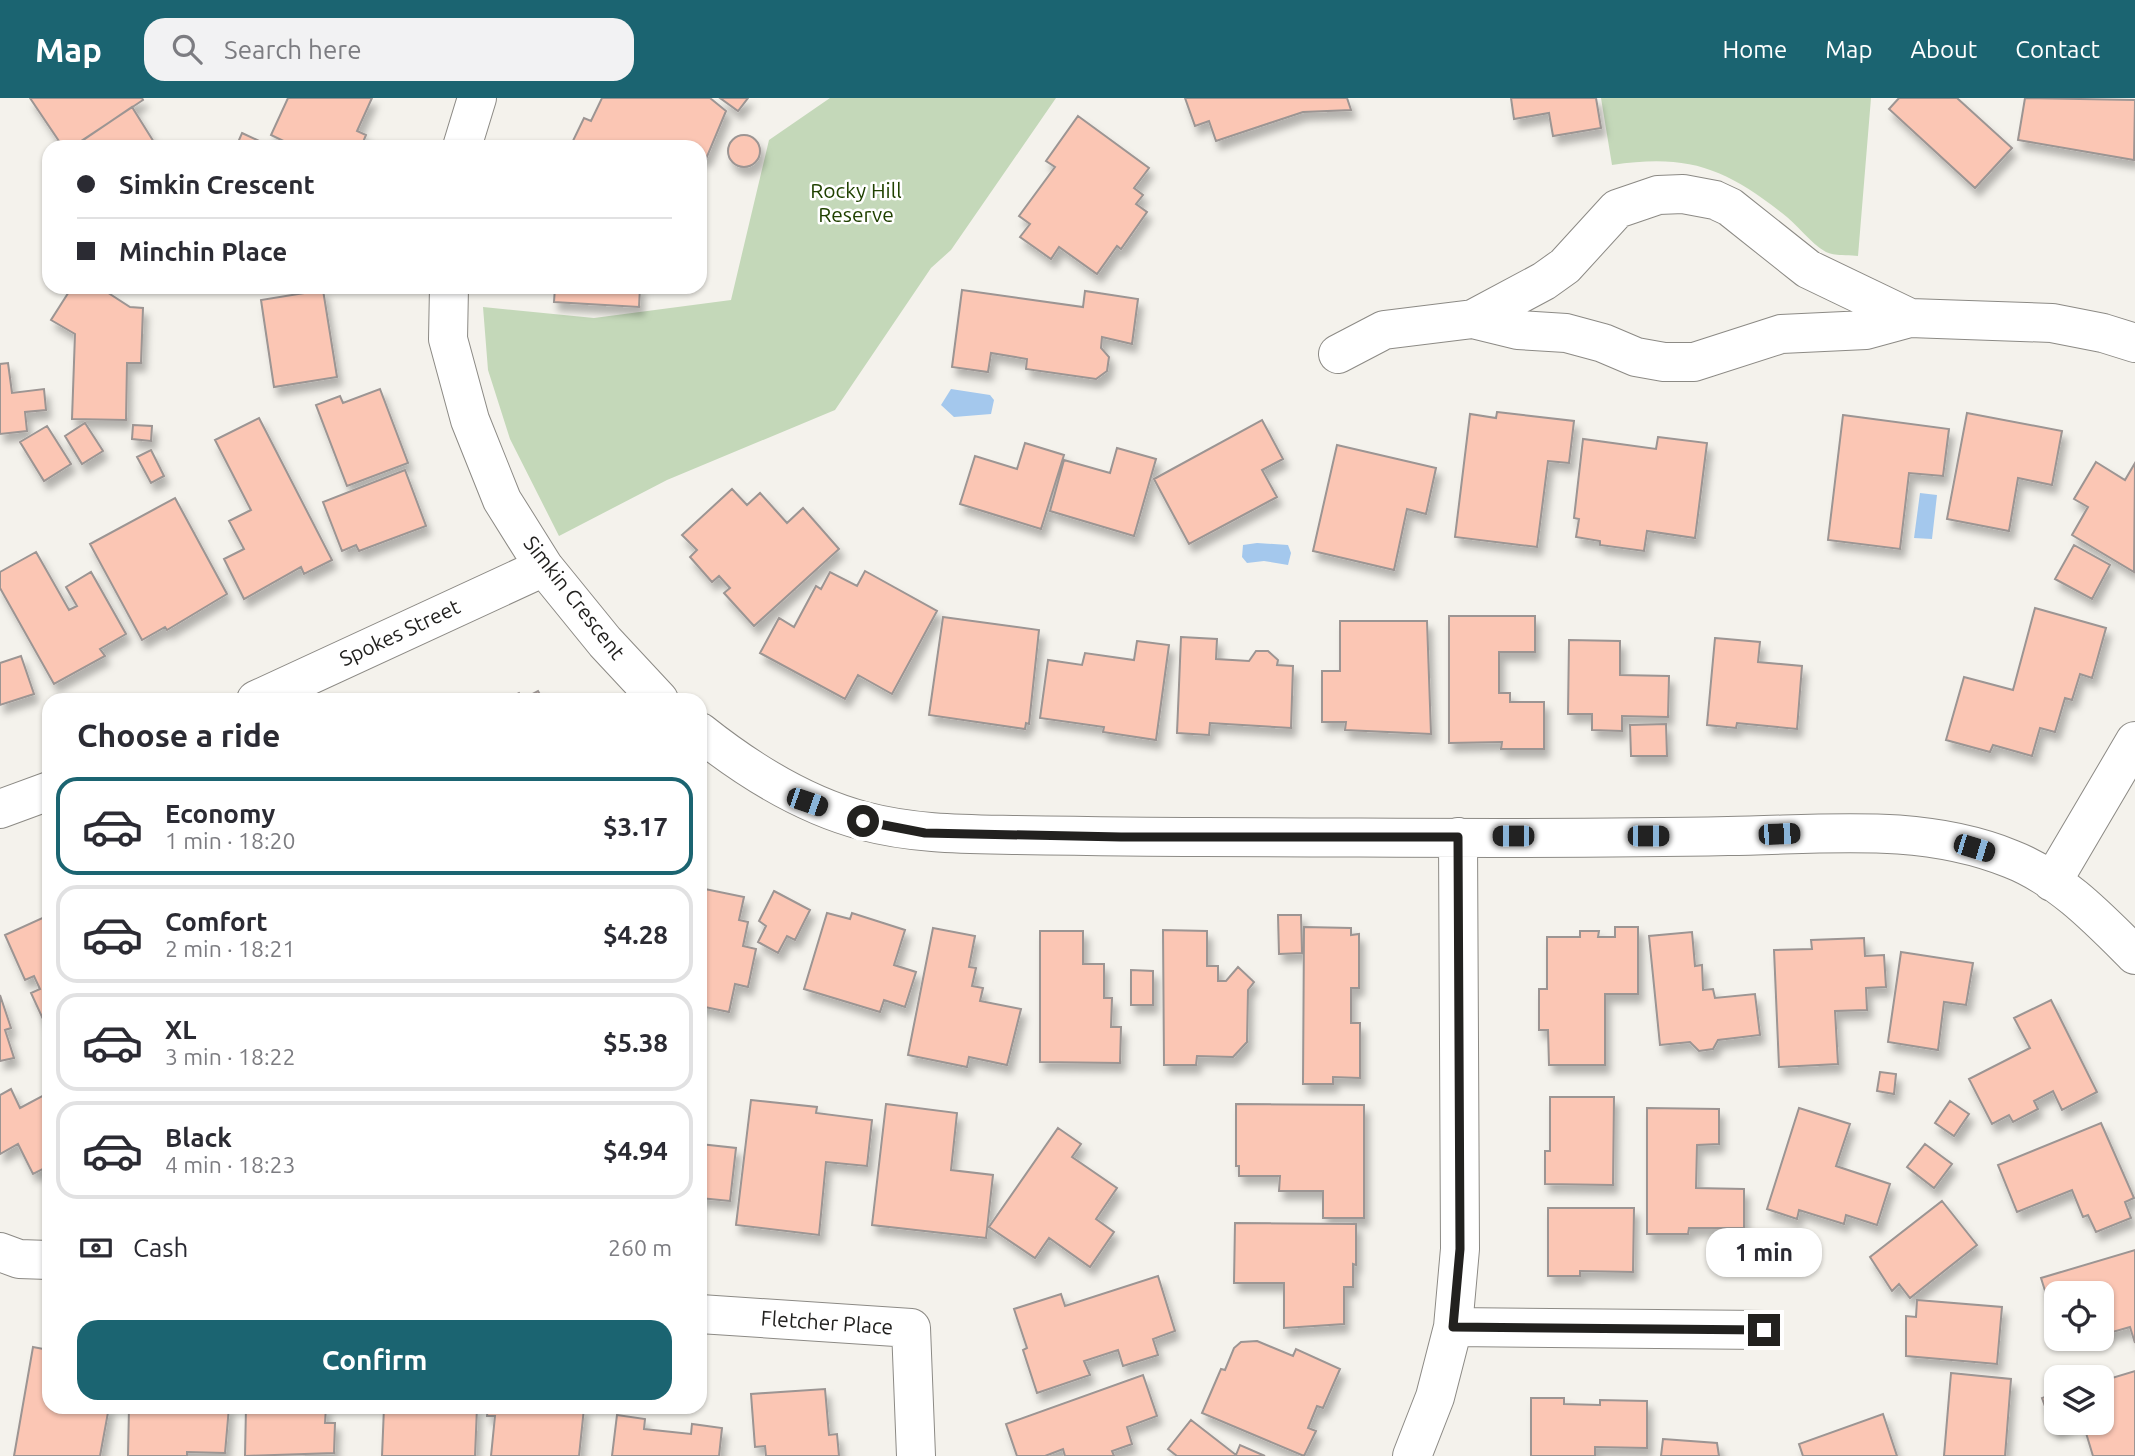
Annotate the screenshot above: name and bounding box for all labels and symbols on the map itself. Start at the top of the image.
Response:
park label: Rocky Hill Reserve [810,178,902,226]
street label: Simkin Crescent [519,531,630,664]
street label: Spokes Street [336,594,464,670]
car [784,785,831,819]
route start [847,805,879,837]
car [1758,823,1801,845]
car [1493,826,1535,847]
car [1628,826,1670,847]
car [1951,832,1998,864]
callout: 1 min [1706,1228,1822,1278]
street label: Fletcher Place [760,1305,894,1339]
route end [1748,1314,1780,1346]

